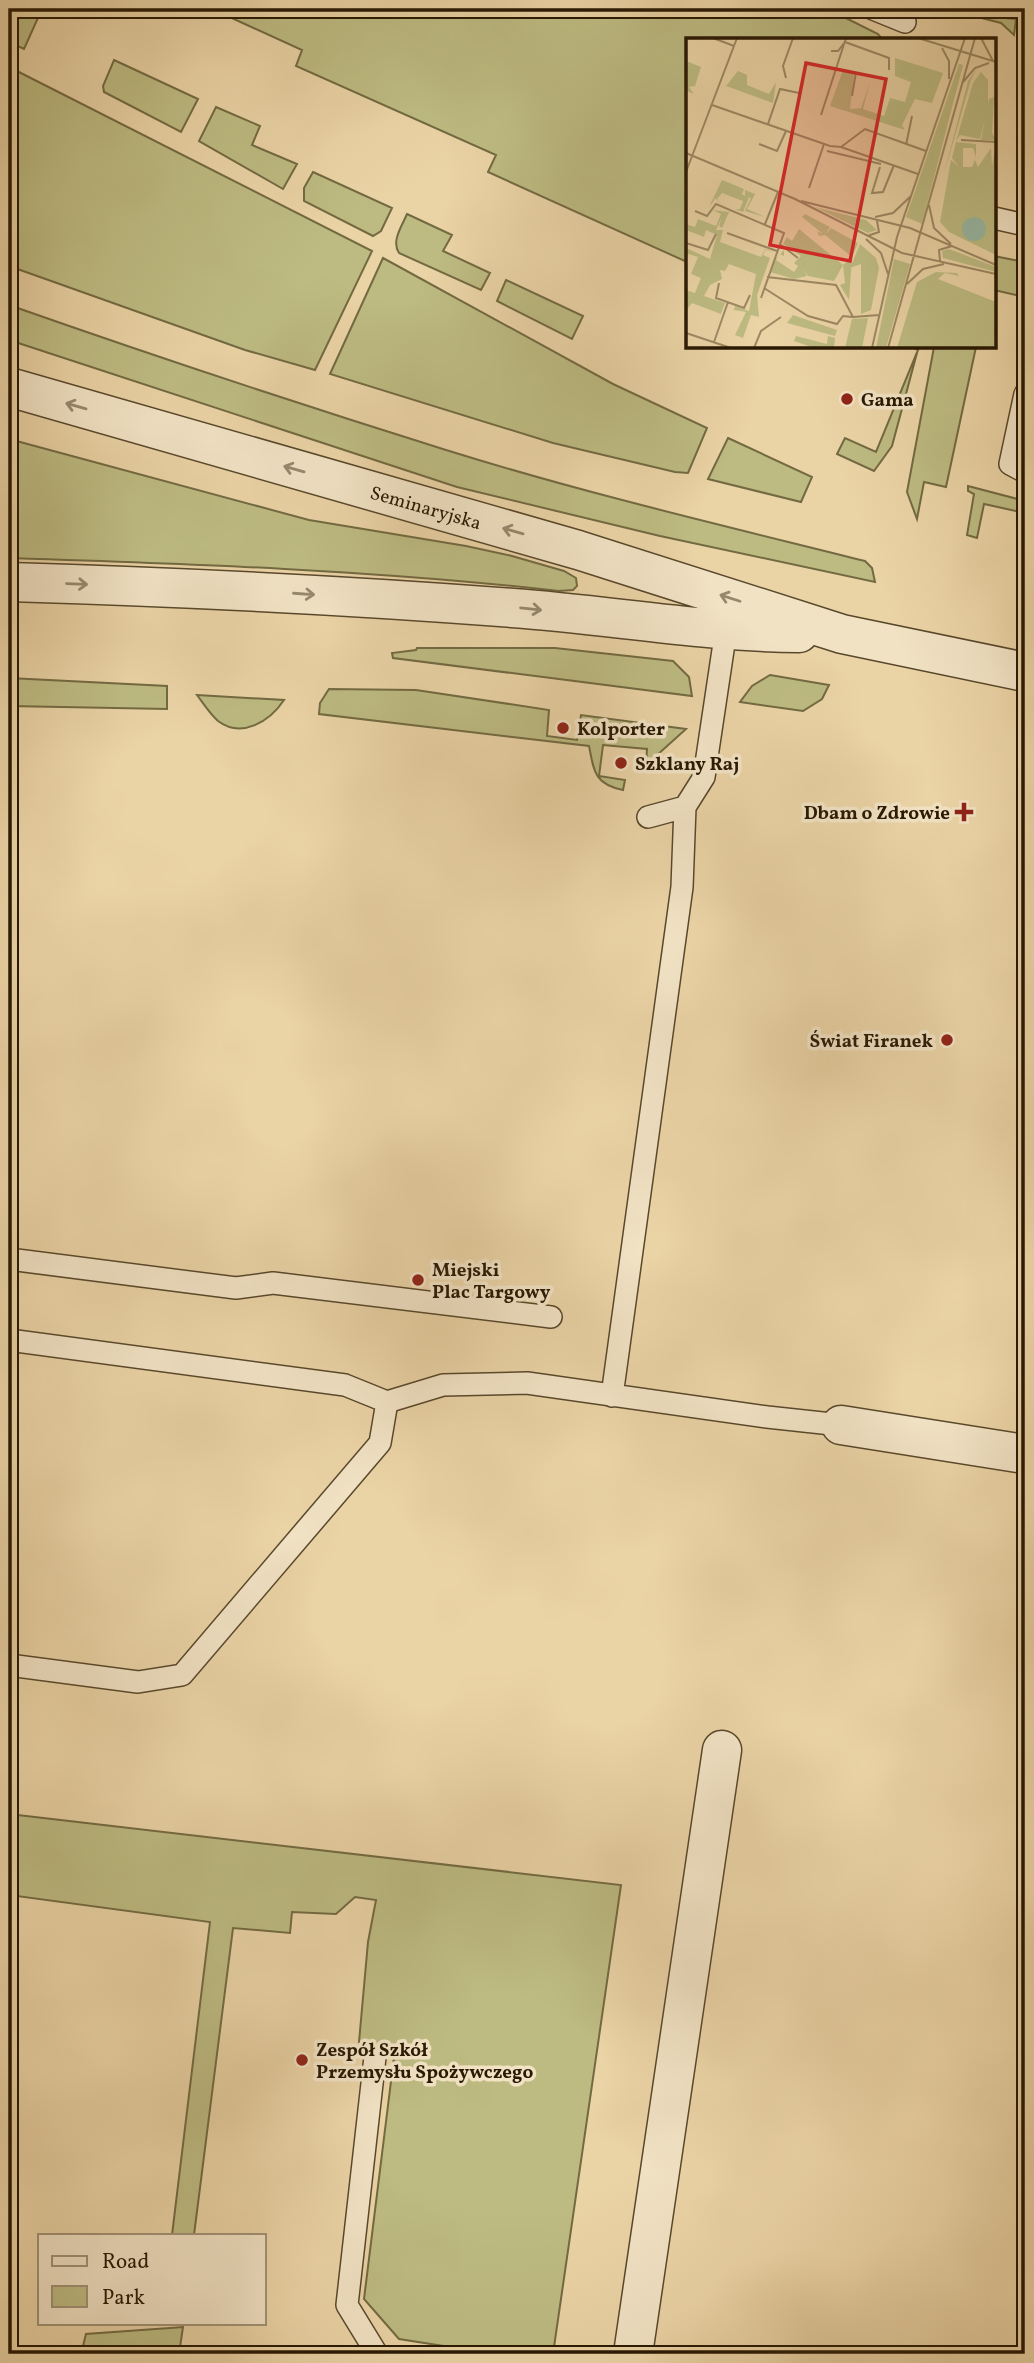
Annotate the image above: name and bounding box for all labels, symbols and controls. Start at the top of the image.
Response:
inset map [686,38,996,348]
place label: Gama [861,388,914,414]
marker: Gama [839,391,855,407]
one-way arrow [65,399,87,412]
one-way arrow [283,461,305,474]
street label: Seminaryjska [367,481,484,537]
one-way arrow [502,524,524,537]
one-way arrow [65,578,88,591]
one-way arrow [292,588,315,601]
one-way arrow [720,591,742,604]
one-way arrow [519,603,542,616]
place label: Kolporter [577,717,665,743]
marker: Kolporter [555,720,571,736]
place label: Szklany Raj [635,752,739,778]
marker: Szklany Raj [613,755,629,771]
place label: Dbam o Zdrowie [804,801,950,827]
marker: Dbam o Zdrowie [956,804,972,820]
place label: Świat Firanek [810,1029,933,1055]
marker: Świat Firanek [939,1032,955,1048]
place label: Miejski Plac Targowy [432,1258,551,1306]
marker: Miejski Plac Targowy [410,1272,426,1288]
place label: Zespół Szkół Przemysłu Spożywczego [316,2038,534,2086]
marker: Zespół Szkół Przemysłu Spożywczego [294,2052,310,2068]
legend [38,2234,266,2324]
text: Road [102,2248,149,2277]
text: Park [102,2284,145,2313]

